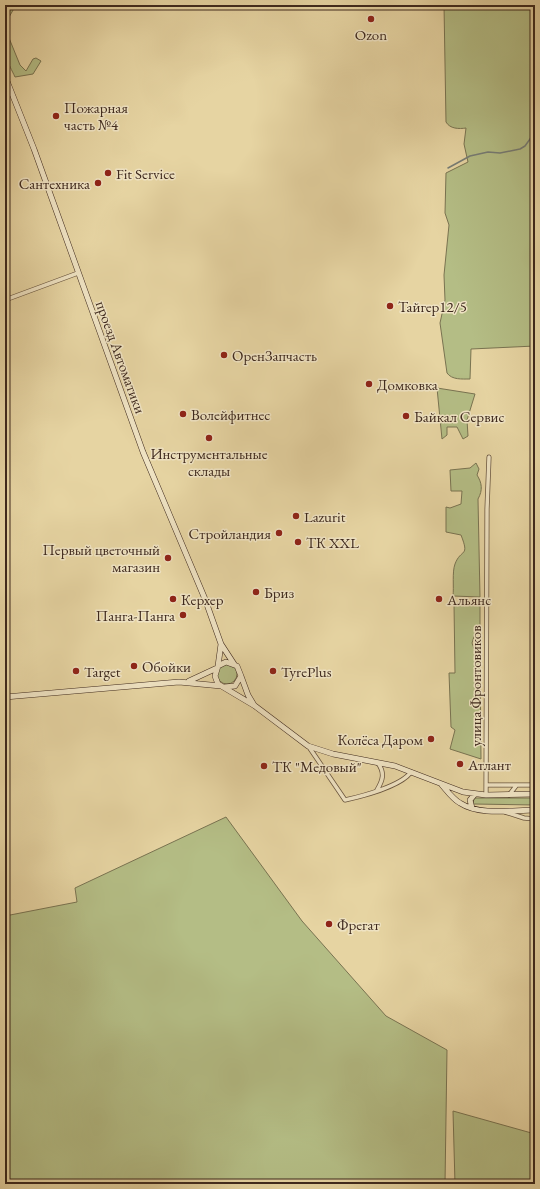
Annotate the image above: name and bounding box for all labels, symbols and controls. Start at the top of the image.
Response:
marker: Ozon [366,14,376,24]
place label: Ozon [355,25,387,44]
place label: Пожарная часть №4 [64,98,128,134]
marker: Пожарная часть №4 [51,111,61,121]
place label: Fit Service [116,164,175,183]
marker: Fit Service [103,168,113,178]
place label: Сантехника [19,174,90,193]
marker: Сантехника [93,178,103,188]
place label: Тайгер12/5 [398,297,467,316]
street label: проезд Автоматики [92,298,150,416]
marker: Тайгер12/5 [385,301,395,311]
place label: ОренЗапчасть [232,346,317,365]
marker: ОренЗапчасть [219,350,229,360]
place label: Домковка [377,375,438,394]
marker: Домковка [364,379,374,389]
place label: Волейфитнес [191,405,270,424]
place label: Байкал Сервис [414,407,505,426]
marker: Волейфитнес [178,409,188,419]
marker: Байкал Сервис [401,411,411,421]
marker: Инструментальные склады [204,433,214,443]
place label: Инструментальные склады [150,444,268,480]
place label: Lazurit [304,507,346,526]
marker: Lazurit [291,511,301,521]
place label: Стройландия [189,524,271,543]
marker: Стройландия [274,528,284,538]
place label: ТК XXL [306,533,359,552]
marker: ТК XXL [293,537,303,547]
place label: Первый цветочный магазин [42,540,160,576]
marker: Первый цветочный магазин [163,553,173,563]
place label: Бриз [264,583,295,602]
marker: Бриз [251,587,261,597]
place label: Керхер [181,590,224,609]
place label: Альянс [446,590,491,609]
marker: Керхер [168,594,178,604]
marker: Альянс [434,594,444,604]
place label: Панга-Панга [96,606,175,625]
marker: Панга-Панга [178,610,188,620]
street label: улица Фронтовиков [466,625,485,747]
place label: Обойки [142,657,191,676]
marker: Обойки [129,661,139,671]
place label: Target [84,662,121,681]
place label: TyrePlus [281,662,332,681]
marker: Target [71,666,81,676]
marker: TyrePlus [268,666,278,676]
place label: Колёса Даром [338,730,424,749]
marker: Колёса Даром [426,734,436,744]
place label: Атлант [467,755,511,774]
place label: ТК "Медовый" [272,757,362,776]
marker: Атлант [455,759,465,769]
marker: ТК "Медовый" [259,761,269,771]
place label: Фрегат [337,915,380,934]
marker: Фрегат [324,919,334,929]

